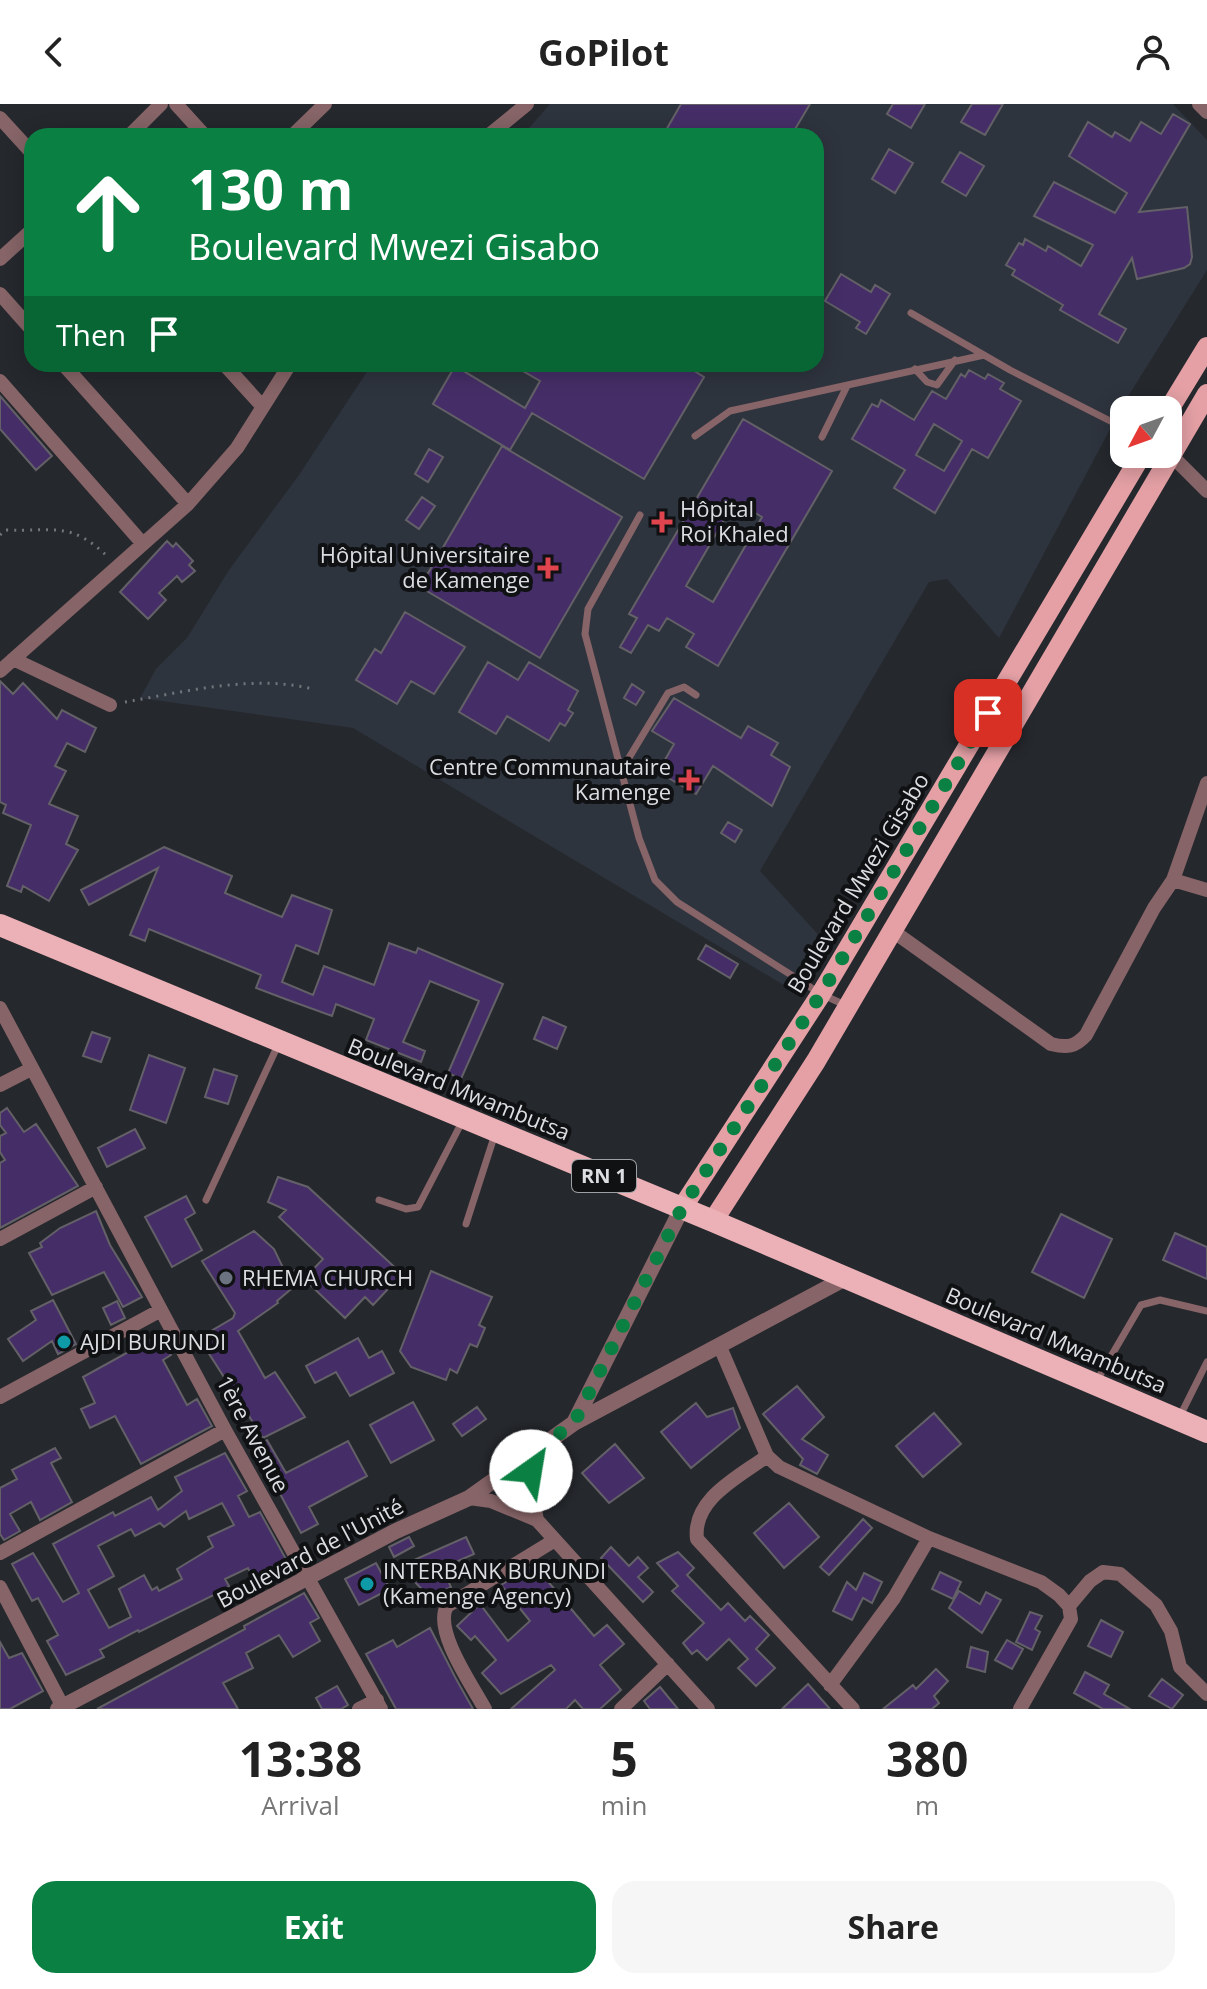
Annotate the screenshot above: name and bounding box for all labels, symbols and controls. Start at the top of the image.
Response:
text: GoPilot [538,28,669,77]
icon: back [32,30,76,74]
icon: person [1131,30,1175,74]
text: 130 m [188,150,354,226]
icon: ahead [56,160,160,264]
text: Boulevard Mwezi Gisabo [188,222,600,271]
icon: arrive [142,312,186,356]
text: Then [56,314,126,355]
north arrow [1110,396,1182,468]
map controls [1110,396,1182,468]
place label: Hôpital Roi Khaled [680,493,789,548]
marker: Hôpital Roi Khaled [651,511,673,533]
place label: Hôpital Universitaire de Kamenge [320,539,530,594]
marker: Hôpital Universitaire de Kamenge [537,557,559,579]
pin [954,679,1022,747]
icon: arrive [966,691,1010,735]
place label: Centre Communautaire Kamenge [429,751,671,806]
street label: Boulevard Mwezi Gisabo [779,767,935,998]
marker: Centre Communautaire Kamenge [678,769,700,791]
street label: Boulevard Mwambutsa [344,1030,575,1146]
road number: RN 1 [572,1160,636,1192]
place label: RHEMA CHURCH [242,1262,413,1292]
marker: RHEMA CHURCH [217,1269,235,1287]
street label: Boulevard Mwambutsa [941,1279,1171,1399]
place label: AJDI BURUNDI [80,1326,226,1356]
marker: AJDI BURUNDI [55,1333,73,1351]
street label: 1ère Avenue [210,1370,297,1497]
position arrow [489,1429,573,1513]
street label: Boulevard de l'Unité [211,1490,408,1614]
place label: INTERBANK BURUNDI (Kamenge Agency) [383,1555,606,1610]
marker: INTERBANK BURUNDI (Kamenge Agency) [358,1575,376,1593]
text: 13:38 [239,1726,362,1791]
text: 5 [610,1726,638,1791]
text: 380 [886,1726,968,1791]
text: Arrival [261,1787,340,1823]
text: min [601,1787,647,1823]
text: m [915,1787,939,1823]
button: Exit [32,1881,596,1973]
button: Share [612,1881,1175,1973]

